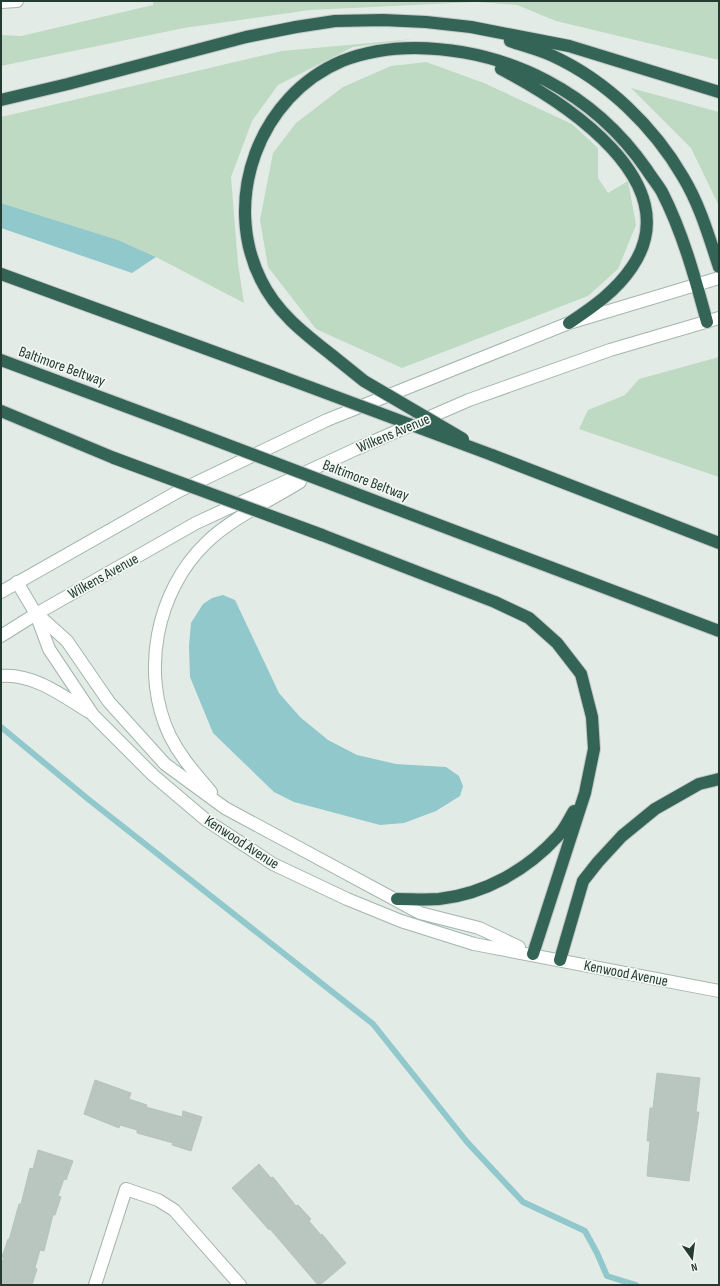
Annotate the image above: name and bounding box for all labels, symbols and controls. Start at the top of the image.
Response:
street label: Baltimore Beltway [16,342,108,391]
street label: Wilkens Avenue [354,410,433,457]
street label: Baltimore Beltway [320,455,412,506]
street label: Wilkens Avenue [65,549,142,604]
street label: Kenwood Avenue [201,811,283,874]
street label: Kenwood Avenue [582,956,669,991]
north arrow [672,1238,712,1278]
text: N [690,1260,699,1274]

